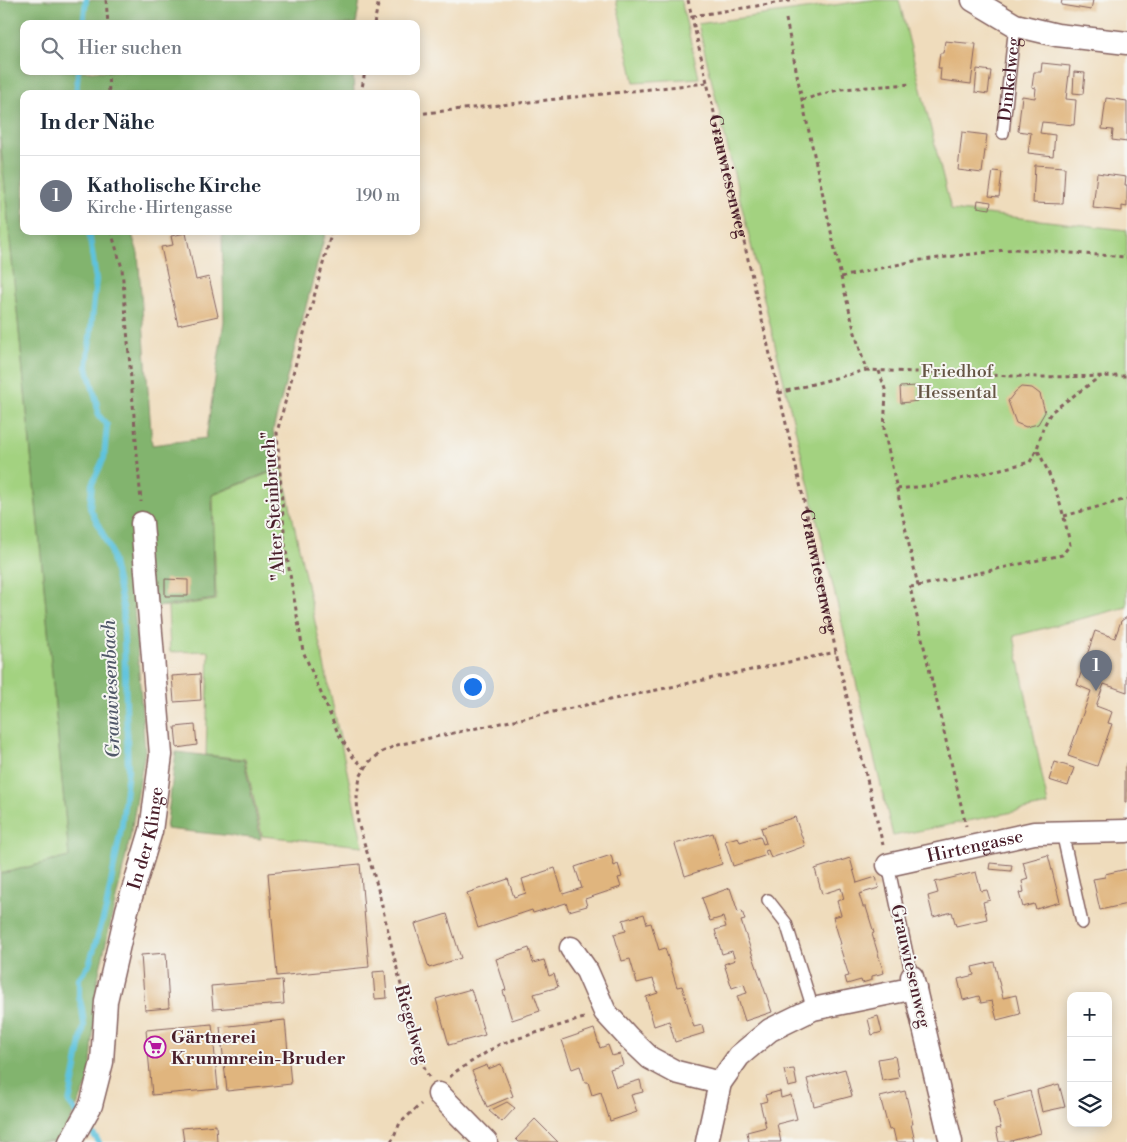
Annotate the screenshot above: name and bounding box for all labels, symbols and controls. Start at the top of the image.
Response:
search box [20,20,420,75]
icon: search [38,34,66,62]
street label: Dinkelweg [993,35,1026,123]
text: Hier suchen [78,36,182,60]
text: In der Nähe [40,110,155,136]
street label: Grauwiesenweg [703,112,754,241]
text: Katholische Kirche [87,174,261,198]
text: 1 [52,186,60,206]
text: 190 m [356,186,400,206]
text: Kirche · Hirtengasse [87,198,233,218]
park label: Friedhof Hessental [917,360,998,404]
street label: "Alter Steinbruch" [257,431,290,581]
street label: Grauwiesenweg [794,507,843,636]
water label: Grauwiesenbach [97,619,125,759]
pin: 1 [1080,650,1112,691]
your location [460,674,486,700]
street label: In der Klinge [123,785,169,893]
street label: Hirtengasse [925,825,1025,868]
street label: Grauwiesenweg [885,902,936,1031]
street label: Riegelweg [389,982,434,1067]
map controls [1067,992,1112,1127]
button: + [1067,992,1112,1037]
place label: Gärtnerei Krummrein-Bruder [171,1026,346,1070]
supermarket icon: Gärtnerei Krummrein-Bruder [143,1035,167,1059]
button: − [1067,1037,1112,1082]
button: layers [1067,1082,1112,1127]

